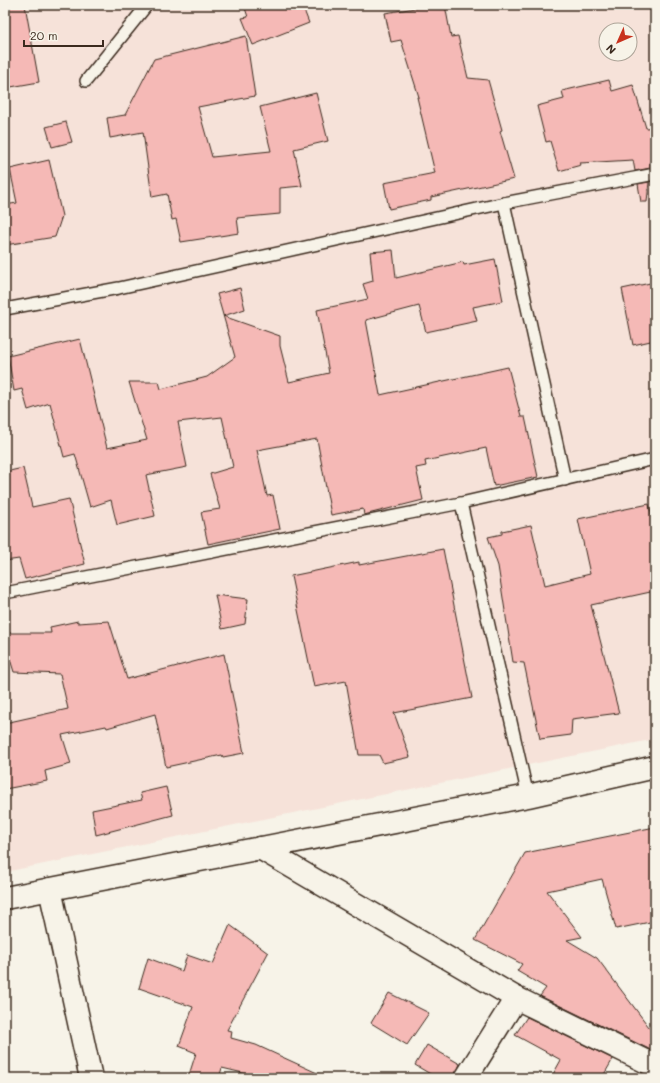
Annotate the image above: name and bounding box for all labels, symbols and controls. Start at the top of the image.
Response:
scale bar [24,22,103,48]
north arrow [598,22,638,62]
text: 20 m [30,27,58,43]
text: N [602,41,619,58]

